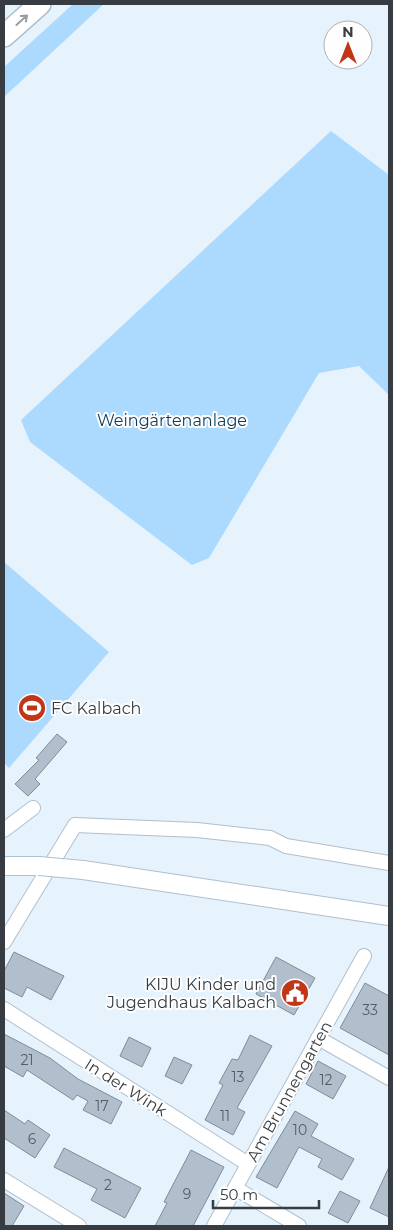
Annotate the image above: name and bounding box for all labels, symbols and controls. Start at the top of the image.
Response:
one-way arrow [15,14,28,26]
north arrow [323,20,373,70]
text: N [342,23,354,41]
park label: Weingärtenanlage [97,411,247,430]
sports icon: FC Kalbach [17,693,47,723]
place label: FC Kalbach [51,699,141,718]
place label: KIJU Kinder und Jugendhaus Kalbach [106,975,276,1012]
public building icon: KIJU Kinder und Jugendhaus Kalbach [280,978,310,1008]
house number: 33 [362,1001,378,1019]
street label: Am Brunnengarten [243,1018,336,1165]
house number: 21 [20,1051,34,1069]
street label: In der Wink [81,1055,171,1120]
house number: 13 [232,1068,245,1086]
house number: 12 [319,1071,333,1089]
house number: 17 [95,1097,109,1115]
house number: 11 [220,1107,230,1125]
house number: 10 [293,1121,307,1139]
house number: 6 [28,1130,37,1148]
house number: 2 [104,1176,112,1194]
scale bar [213,1178,319,1210]
house number: 9 [183,1185,191,1203]
text: 50 m [220,1185,258,1204]

